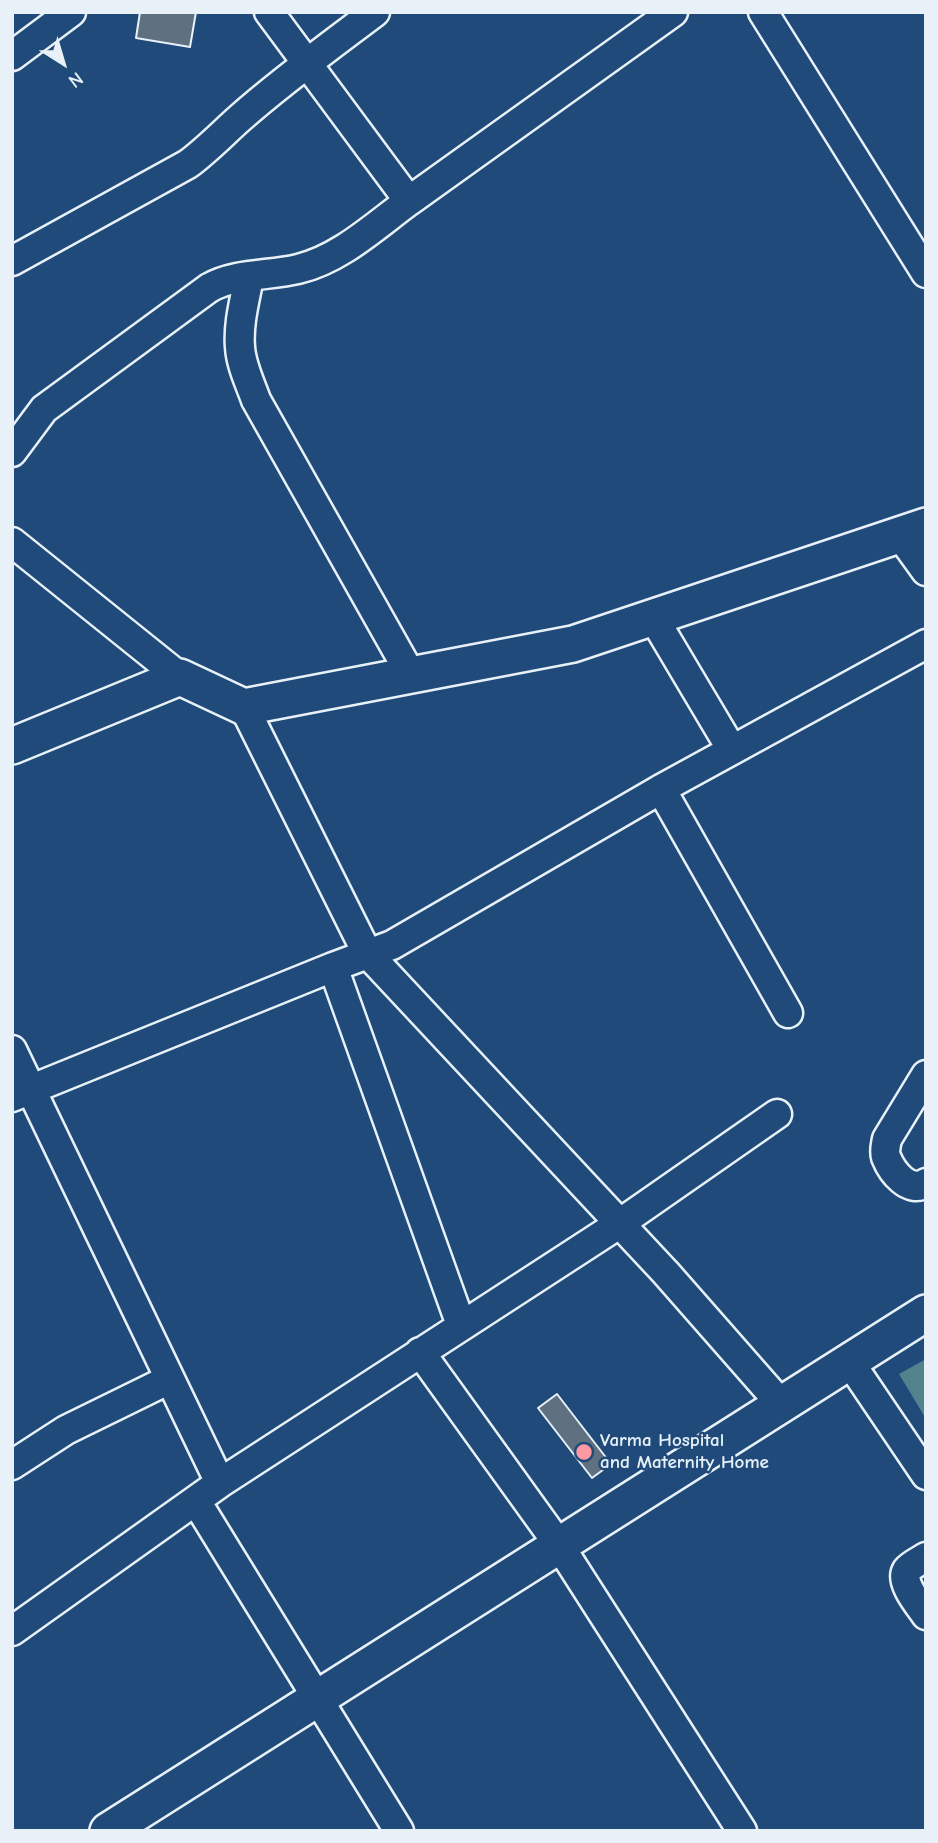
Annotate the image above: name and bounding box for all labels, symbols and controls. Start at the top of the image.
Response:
north arrow [28,28,98,98]
text: N [64,67,87,92]
place label: Varma Hospital and Maternity Home [600,1430,769,1474]
marker: Varma Hospital and Maternity Home [574,1442,594,1462]

